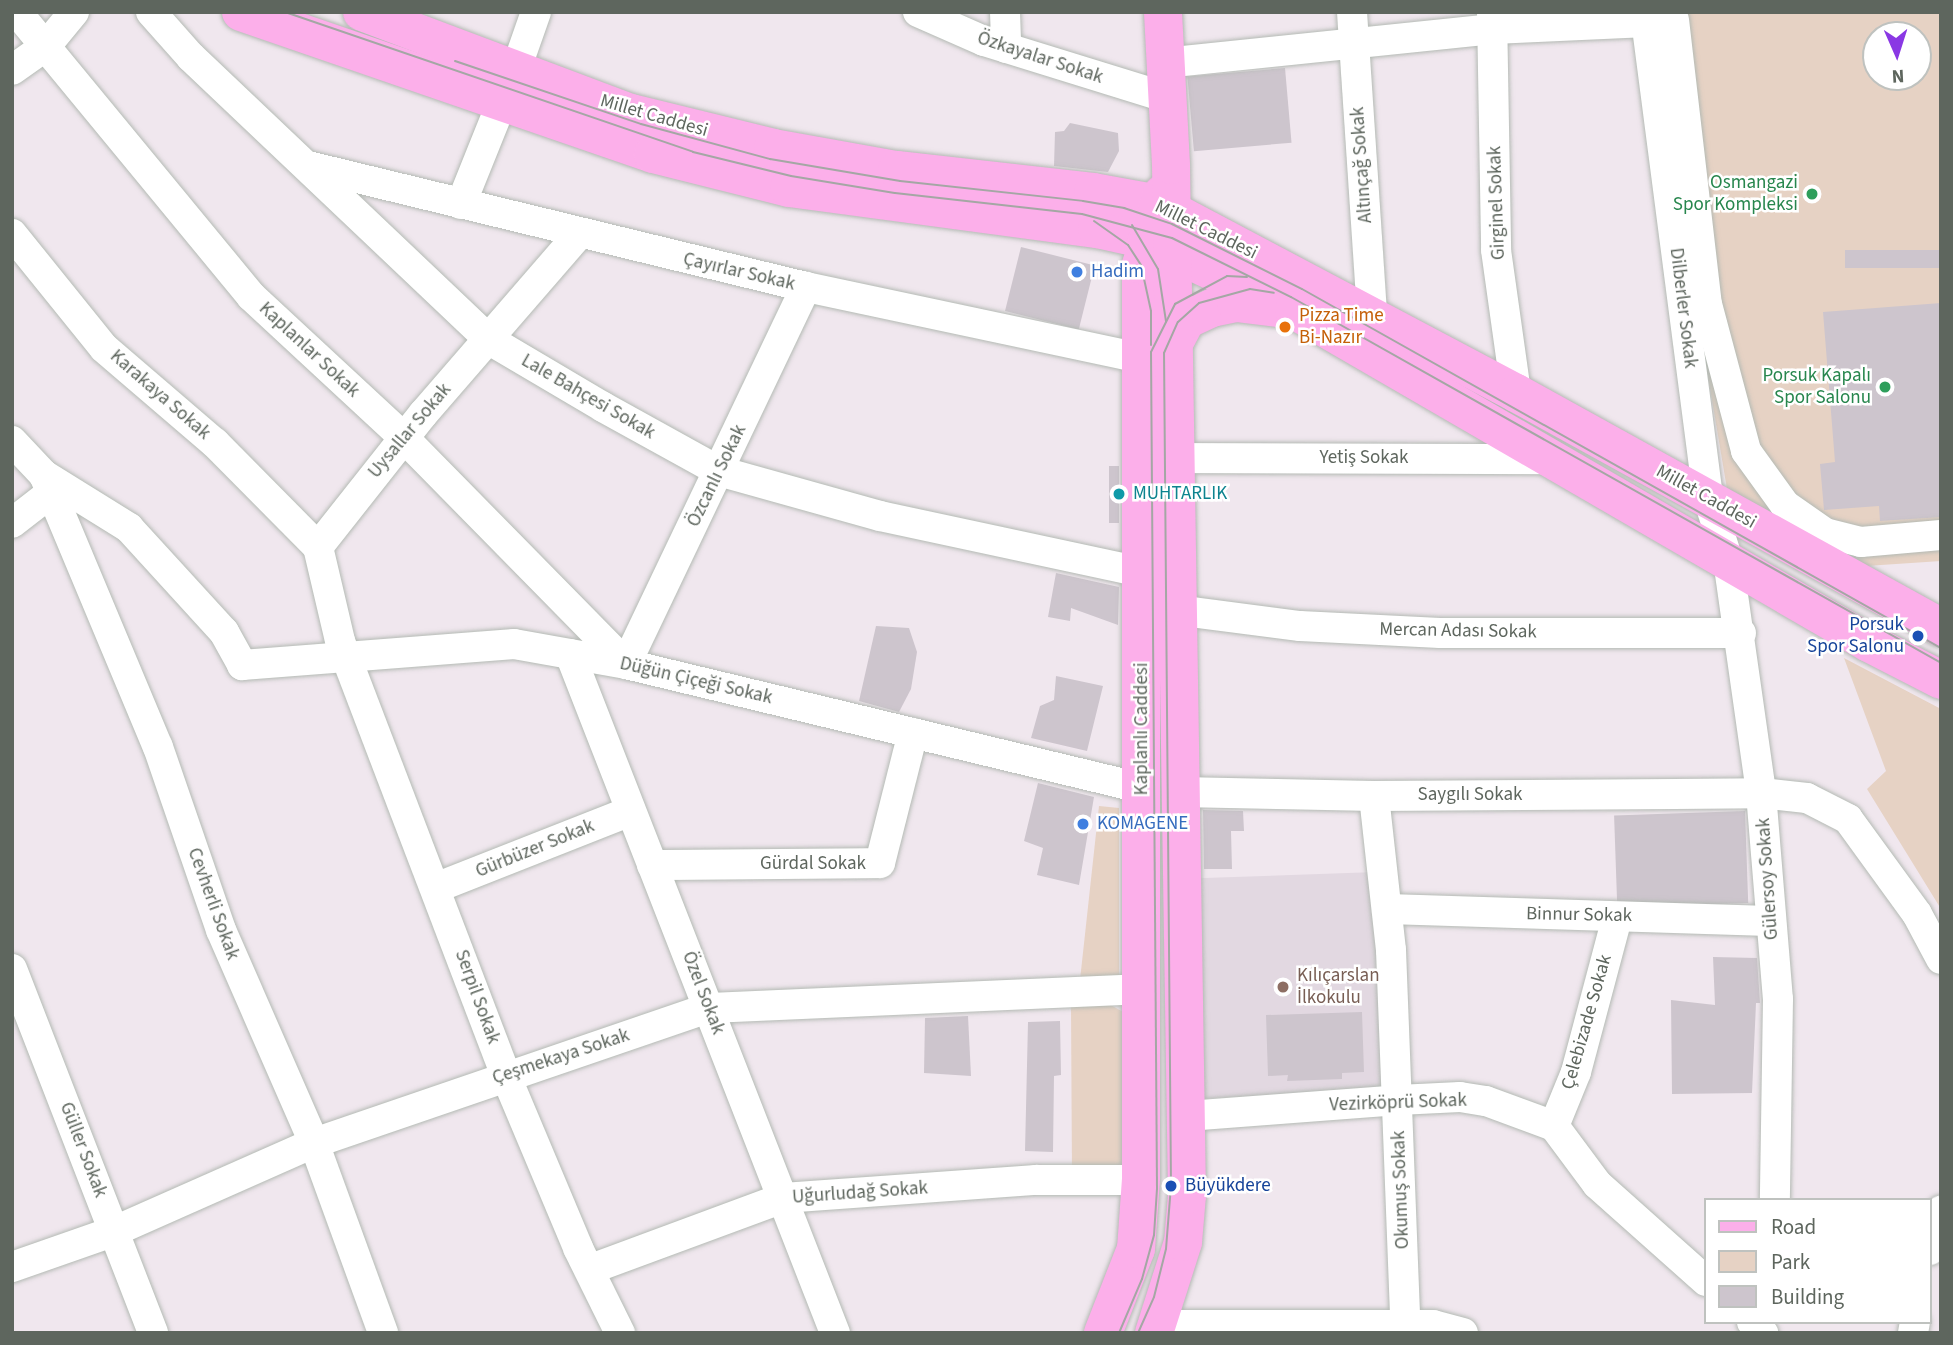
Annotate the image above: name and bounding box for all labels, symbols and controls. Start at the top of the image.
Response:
north arrow [1862,21,1932,91]
street label: Özkayalar Sokak [974,27,1106,89]
text: N [1891,62,1905,89]
street label: Millet Caddesi [597,90,711,142]
street label: Altınçağ Sokak [1347,106,1377,224]
street label: Girginel Sokak [1484,146,1510,260]
place label: Osmangazi Spor Kompleksi [1673,172,1798,216]
marker: Osmangazi Spor Kompleksi [1804,186,1820,202]
street label: Millet Caddesi [1151,195,1261,265]
street label: Dilberler Sokak [1664,247,1702,369]
street label: Çayırlar Sokak [681,248,797,296]
place label: Hadim [1091,261,1144,283]
marker: Hadim [1069,264,1085,280]
street label: Kaplanlar Sokak [254,298,364,402]
place label: Pizza Time Bi-Nazır [1299,305,1384,349]
marker: Pizza Time Bi-Nazır [1277,319,1293,335]
street label: Karakaya Sokak [105,345,215,445]
street label: Lale Bahçesi Sokak [517,349,659,445]
place label: Porsuk Kapalı Spor Salonu [1762,365,1871,409]
street label: Uysallar Sokak [364,379,456,483]
marker: Porsuk Kapalı Spor Salonu [1877,379,1893,395]
street label: Özcanlı Sokak [682,421,752,531]
street label: Yetiş Sokak [1320,447,1408,469]
street label: Millet Caddesi [1652,460,1760,534]
place label: MUHTARLIK [1133,483,1227,505]
marker: MUHTARLIK [1111,486,1127,502]
place label: Porsuk Spor Salonu [1807,614,1904,658]
street label: Mercan Adası Sokak [1379,618,1537,644]
marker: Porsuk Spor Salonu [1910,628,1926,644]
street label: Düğün Çiçeği Sokak [618,652,774,710]
street label: Kaplanlı Caddesi [1131,663,1153,795]
street label: Saygılı Sokak [1418,784,1522,806]
place label: KOMAGENE [1097,813,1188,835]
street label: Gürbüzer Sokak [472,815,598,883]
marker: KOMAGENE [1075,816,1091,832]
street label: Gülersoy Sokak [1752,817,1784,941]
street label: Cevherli Sokak [182,845,244,963]
street label: Gürdal Sokak [760,853,866,875]
street label: Binnur Sokak [1526,903,1632,927]
street label: Serpil Sokak [449,947,505,1047]
street label: Özel Sokak [677,948,729,1038]
street label: Çelebizade Sokak [1557,952,1617,1092]
place label: Kılıçarslan İlkokulu [1297,965,1380,1009]
marker: Kılıçarslan İlkokulu [1275,979,1291,995]
street label: Çeşmekaya Sokak [490,1024,632,1090]
street label: Vezirköprü Sokak [1329,1089,1467,1117]
street label: Güller Sokak [54,1099,112,1201]
street label: Okumuş Sokak [1388,1130,1414,1250]
place label: Büyükdere [1185,1175,1271,1197]
street label: Uğurludağ Sokak [791,1177,929,1209]
marker: Büyükdere [1163,1178,1179,1194]
legend [1704,1198,1932,1324]
text: Road [1771,1212,1816,1242]
text: Park [1771,1247,1810,1277]
text: Building [1771,1282,1844,1312]

